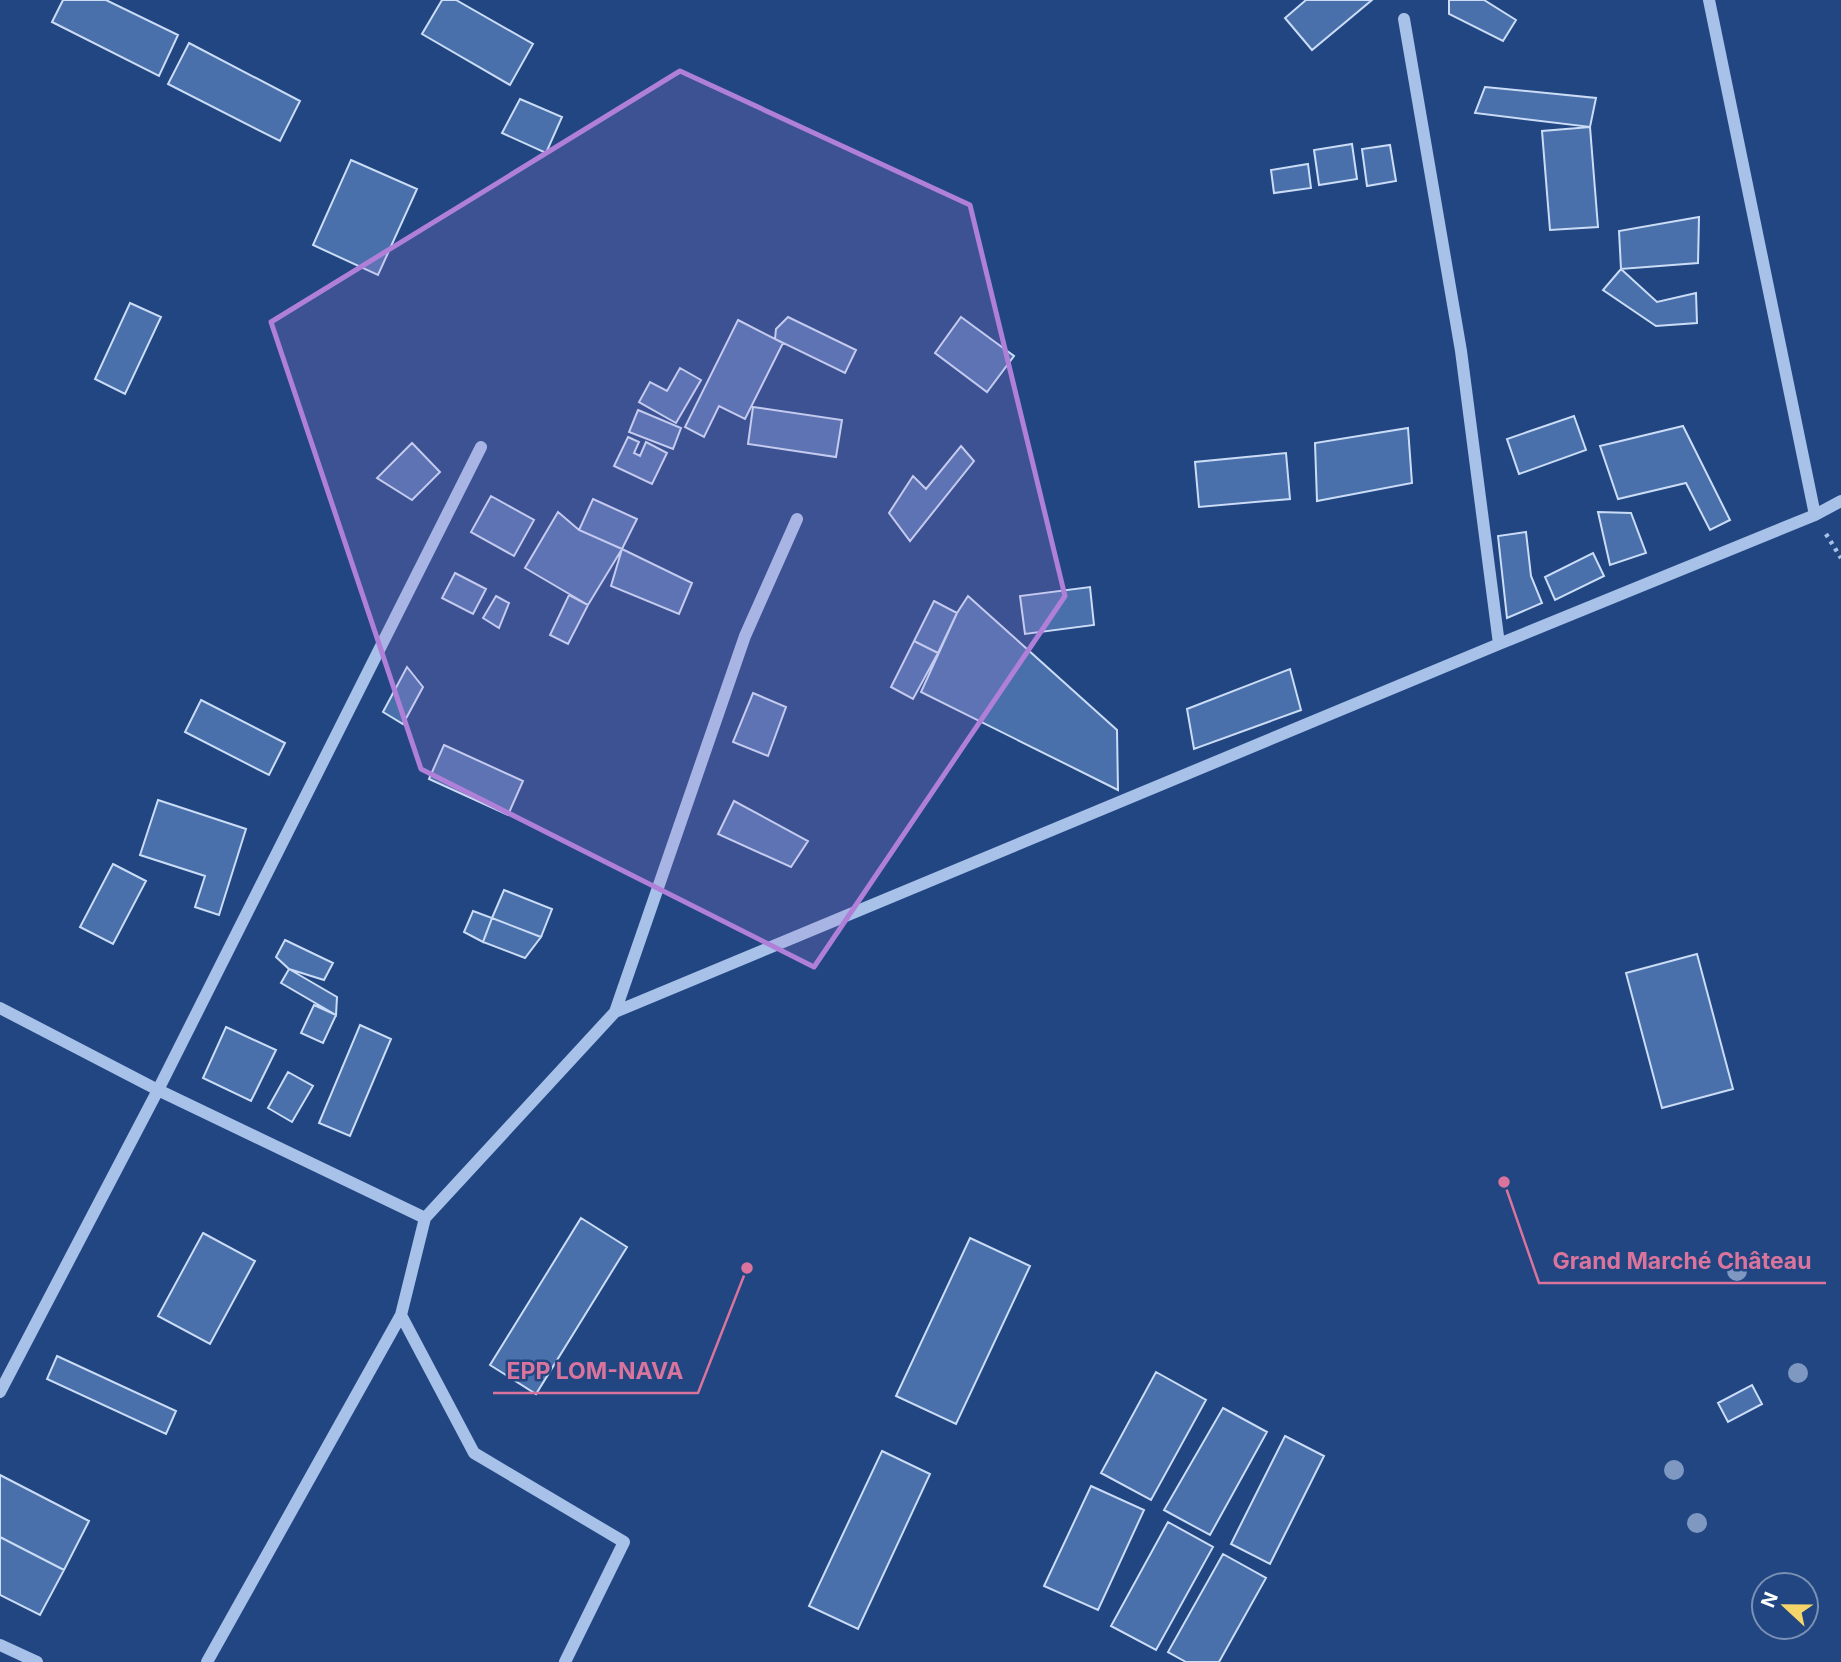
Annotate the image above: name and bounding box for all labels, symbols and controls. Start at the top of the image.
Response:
callout: Grand Marché Château [1539,1239,1826,1283]
text: Grand Marché Château [1553,1247,1812,1275]
callout: EPP LOM-NAVA [493,1349,698,1393]
text: EPP LOM-NAVA [507,1357,683,1385]
north arrow [1750,1571,1820,1641]
text: N [1756,1589,1783,1611]

